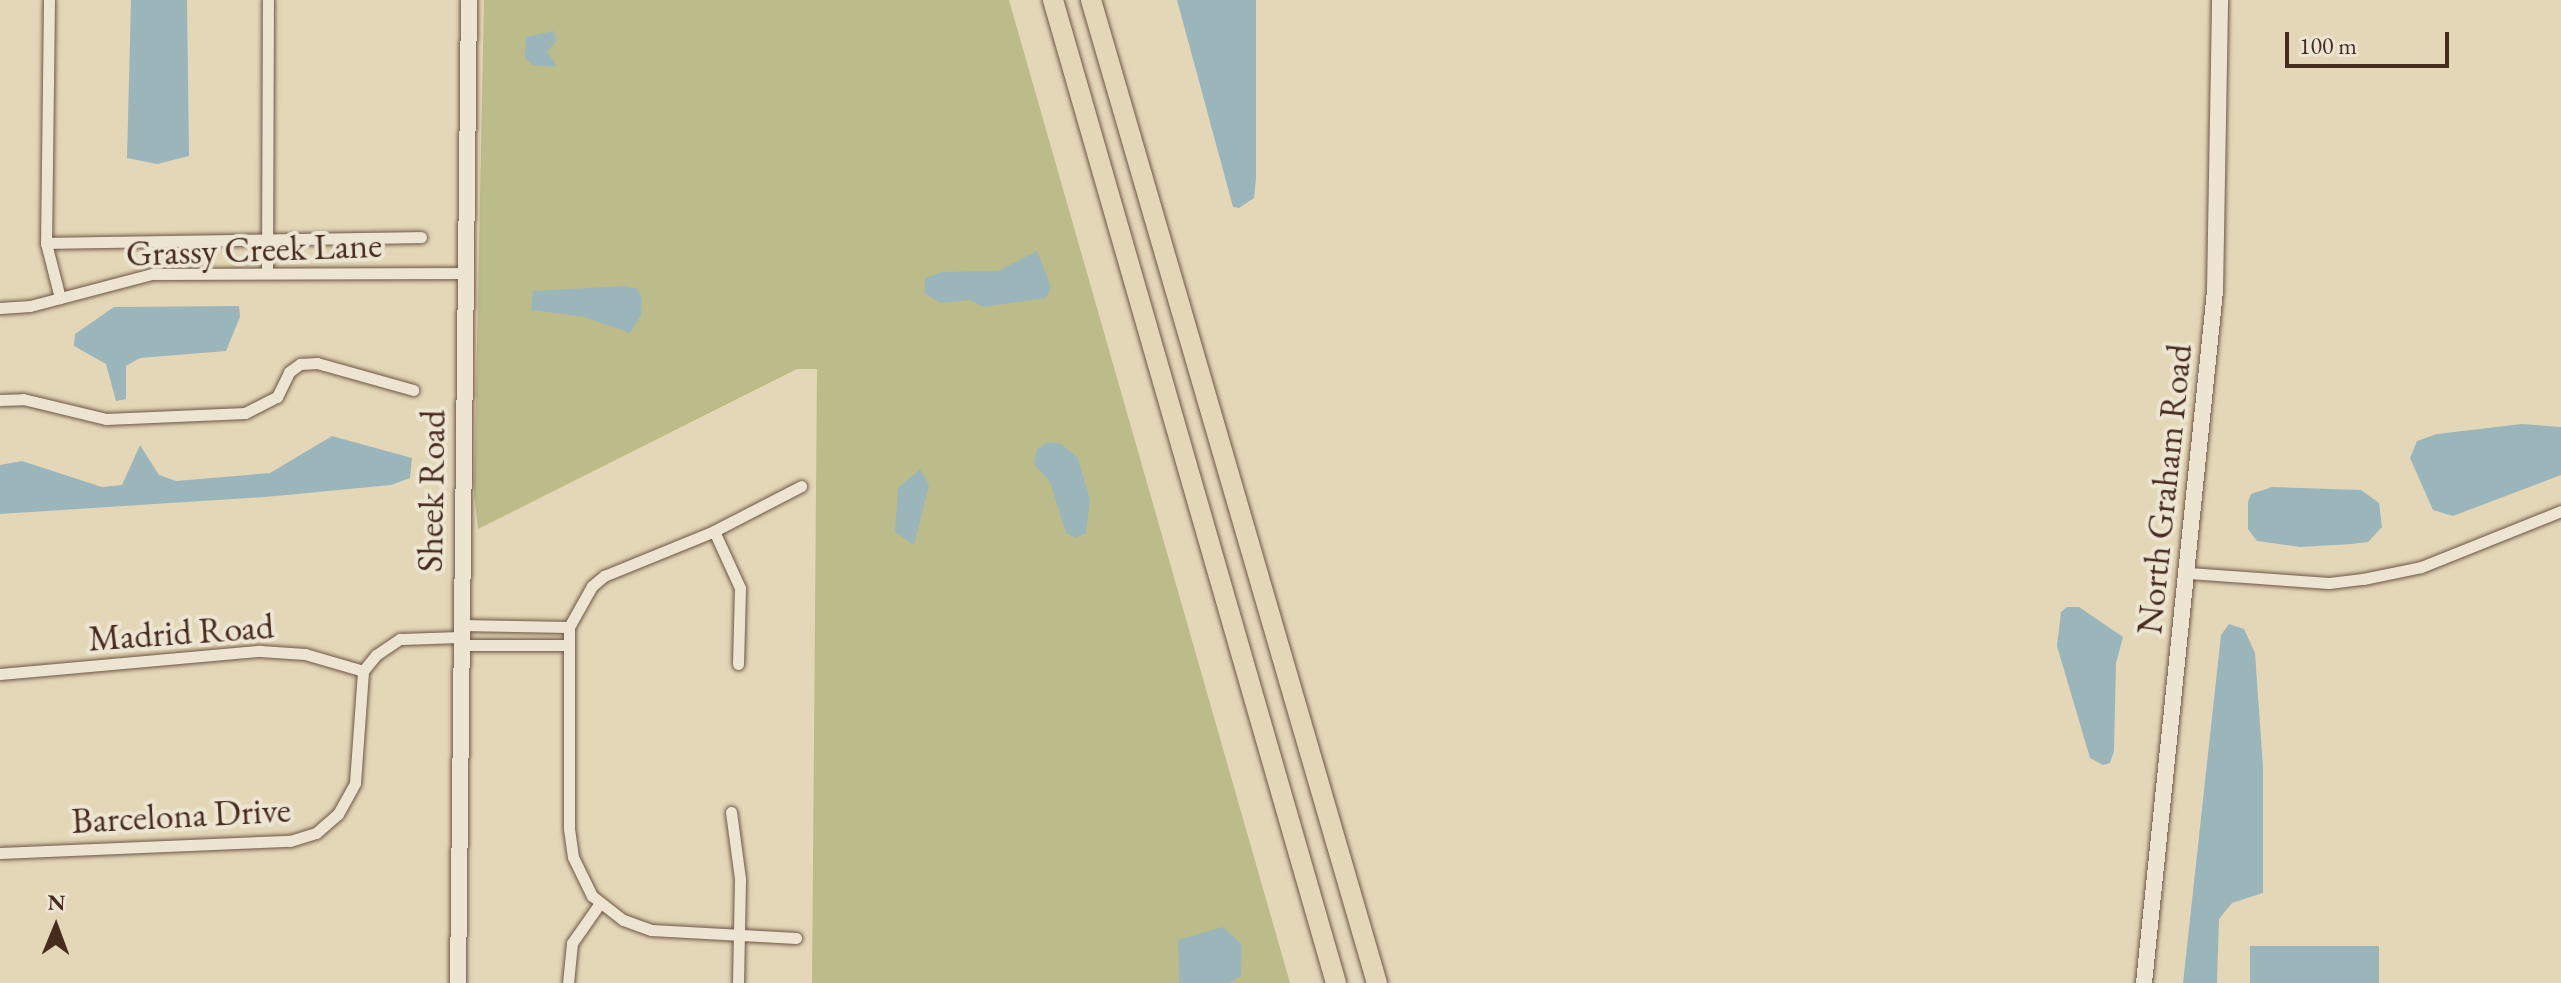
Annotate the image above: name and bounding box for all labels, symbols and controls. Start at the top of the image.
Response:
scale bar [2289,16,2453,66]
text: 100 m [2299,30,2357,61]
street label: Grassy Creek Lane [125,223,383,275]
street label: North Graham Road [2127,342,2201,636]
street label: Sheek Road [408,409,454,573]
street label: Madrid Road [87,604,275,660]
street label: Barcelona Drive [70,788,292,842]
north arrow [16,887,96,967]
text: N [47,888,66,917]

